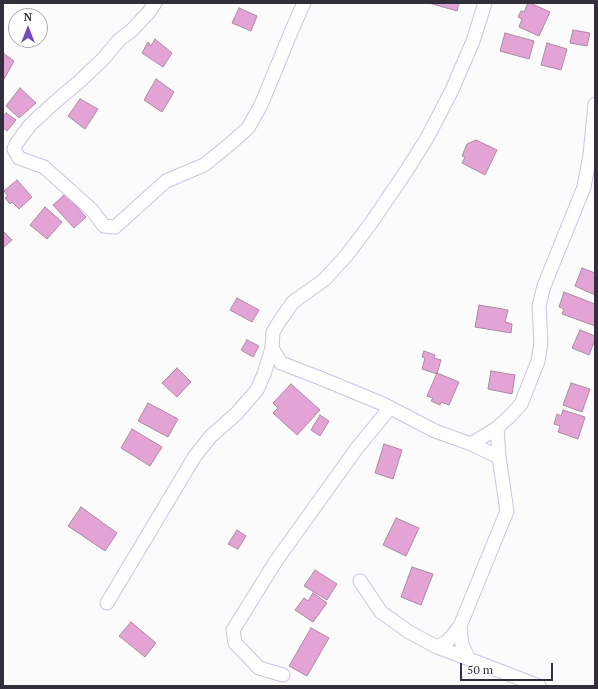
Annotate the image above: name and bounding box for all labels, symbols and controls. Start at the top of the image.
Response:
north arrow [8,8,48,48]
text: N [24,10,32,24]
scale bar [462,655,555,681]
text: 50 m [467,662,493,677]

